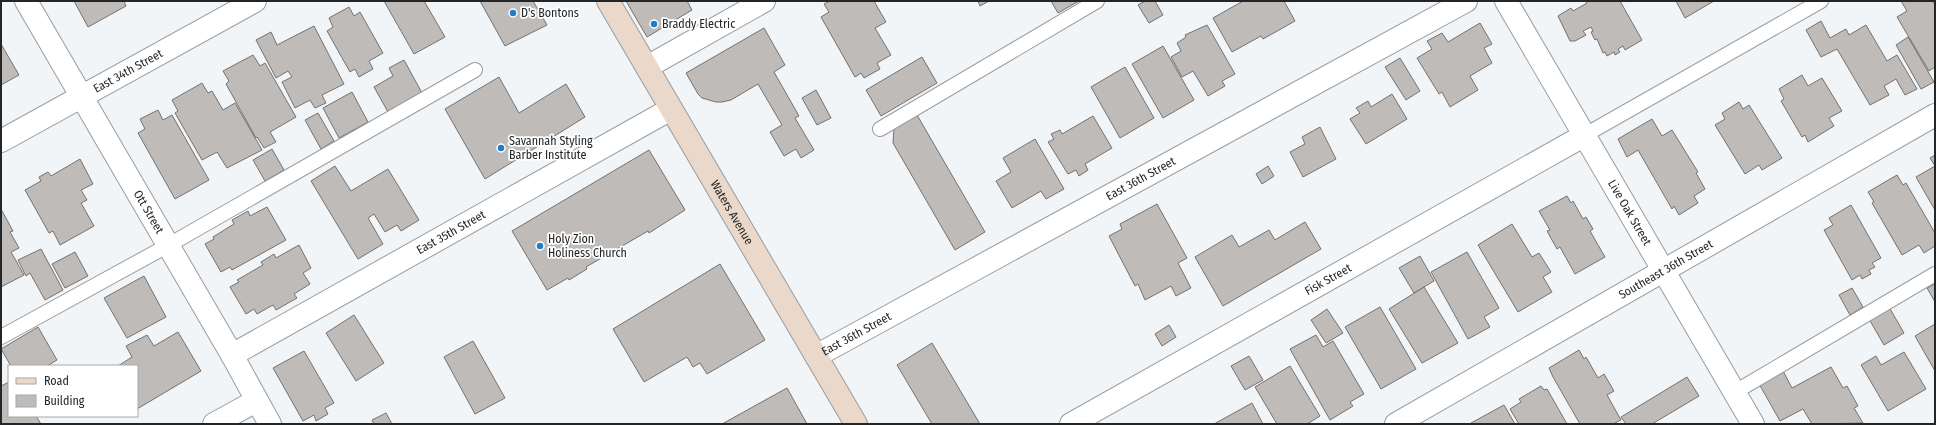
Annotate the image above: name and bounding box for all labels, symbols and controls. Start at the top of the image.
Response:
place label: D's Bontons [521,6,579,20]
marker: D's Bontons [508,8,518,18]
place label: Braddy Electric [662,17,735,31]
marker: Braddy Electric [649,19,659,29]
street label: East 34th Street [91,46,165,96]
place label: Savannah Styling Barber Institute [509,134,593,162]
marker: Savannah Styling Barber Institute [496,143,506,153]
street label: East 36th Street [1103,154,1178,203]
street label: Live Oak Street [1605,177,1654,248]
street label: Waters Avenue [708,178,756,247]
street label: Ott Street [131,188,167,236]
street label: East 35th Street [414,207,488,257]
place label: Holy Zion Holiness Church [548,232,627,260]
street label: Southeast 36th Street [1616,237,1715,302]
marker: Holy Zion Holiness Church [535,241,545,251]
street label: Fisk Street [1302,261,1354,298]
street label: East 36th Street [819,309,894,359]
legend [8,365,138,417]
text: Road [44,374,69,388]
text: Building [44,394,85,408]

